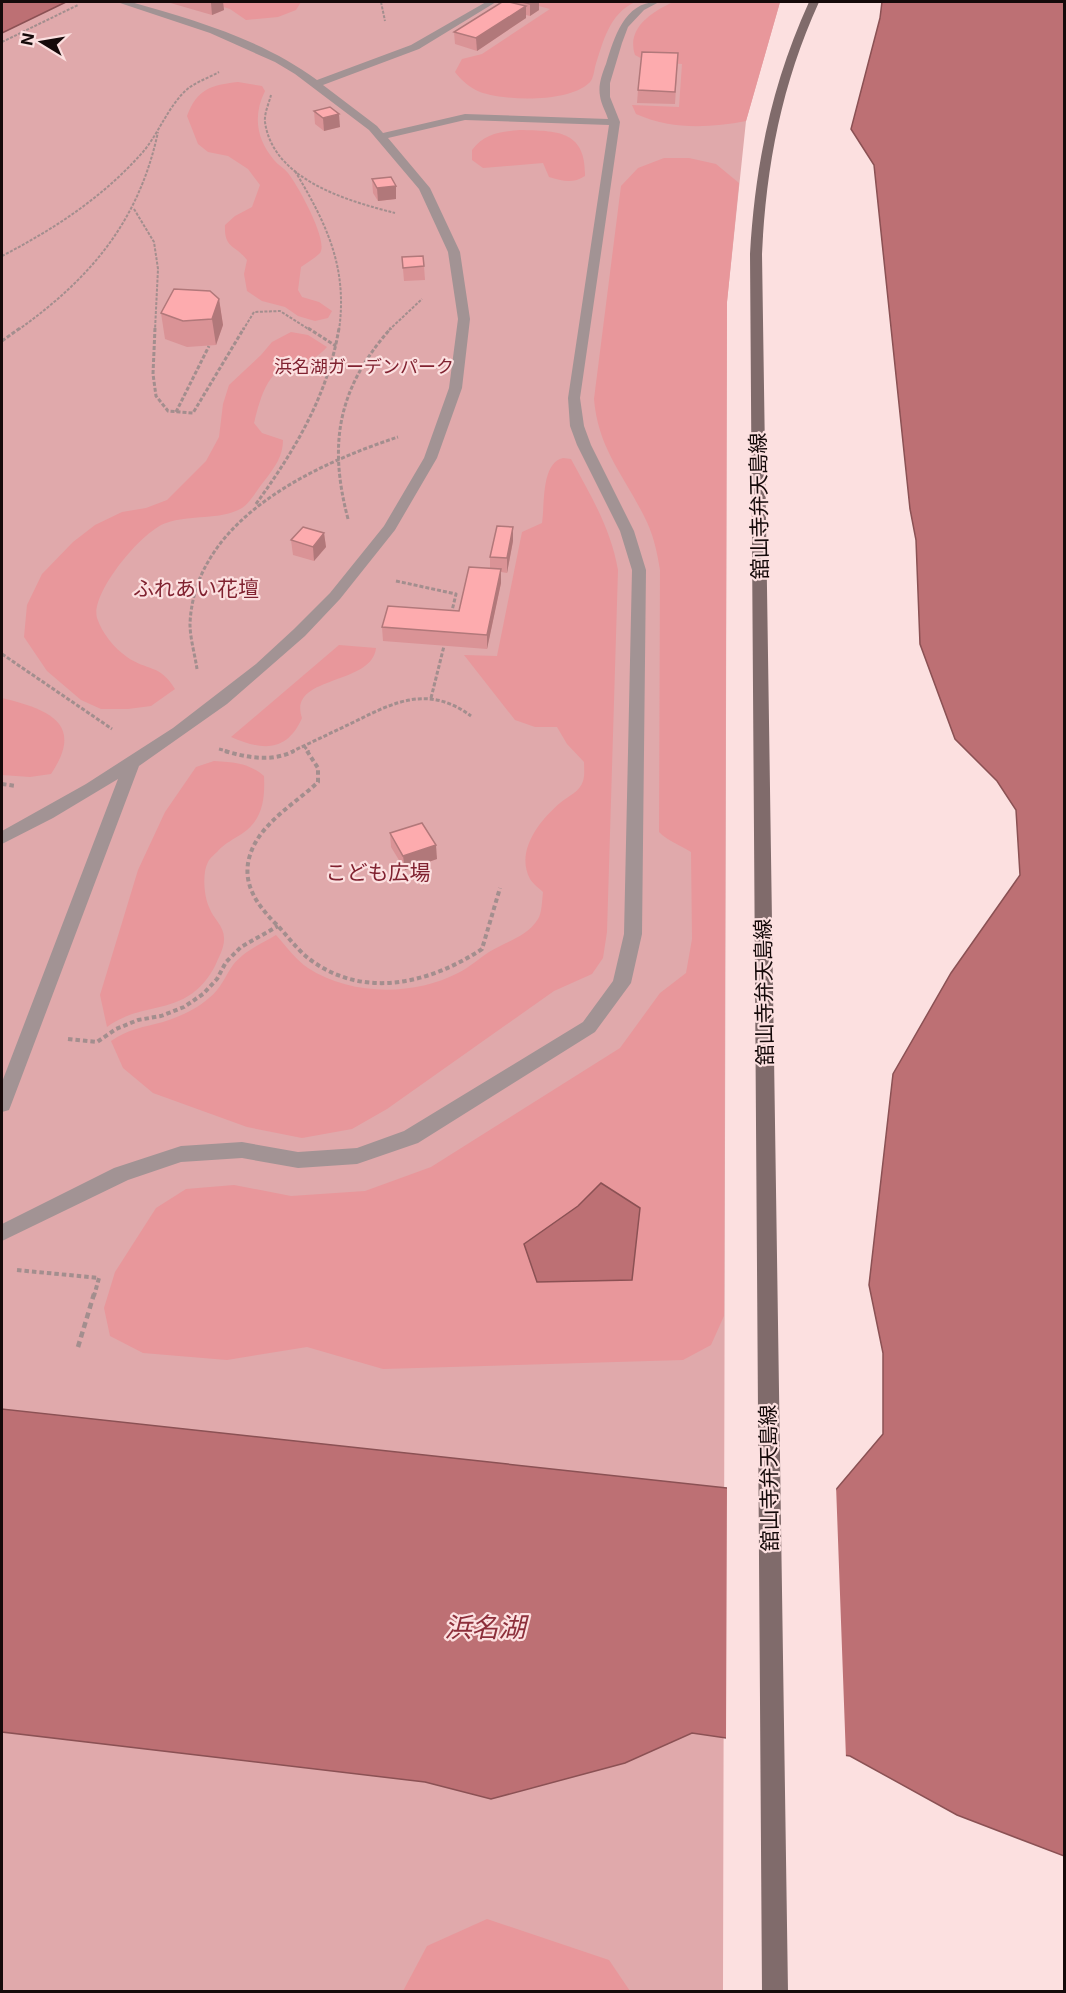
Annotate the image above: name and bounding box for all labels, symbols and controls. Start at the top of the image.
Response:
north arrow [12,12,72,72]
text: N [16,31,38,47]
park label: 浜名湖ガーデンパーク [274,356,454,377]
street label: 舘山寺弁天島線 [745,432,773,580]
park label: ふれあい花壇 [133,576,259,601]
park label: こども広場 [326,860,431,885]
street label: 舘山寺弁天島線 [750,918,778,1066]
street label: 舘山寺弁天島線 [755,1404,783,1552]
water label: 浜名湖 [445,1611,529,1644]

